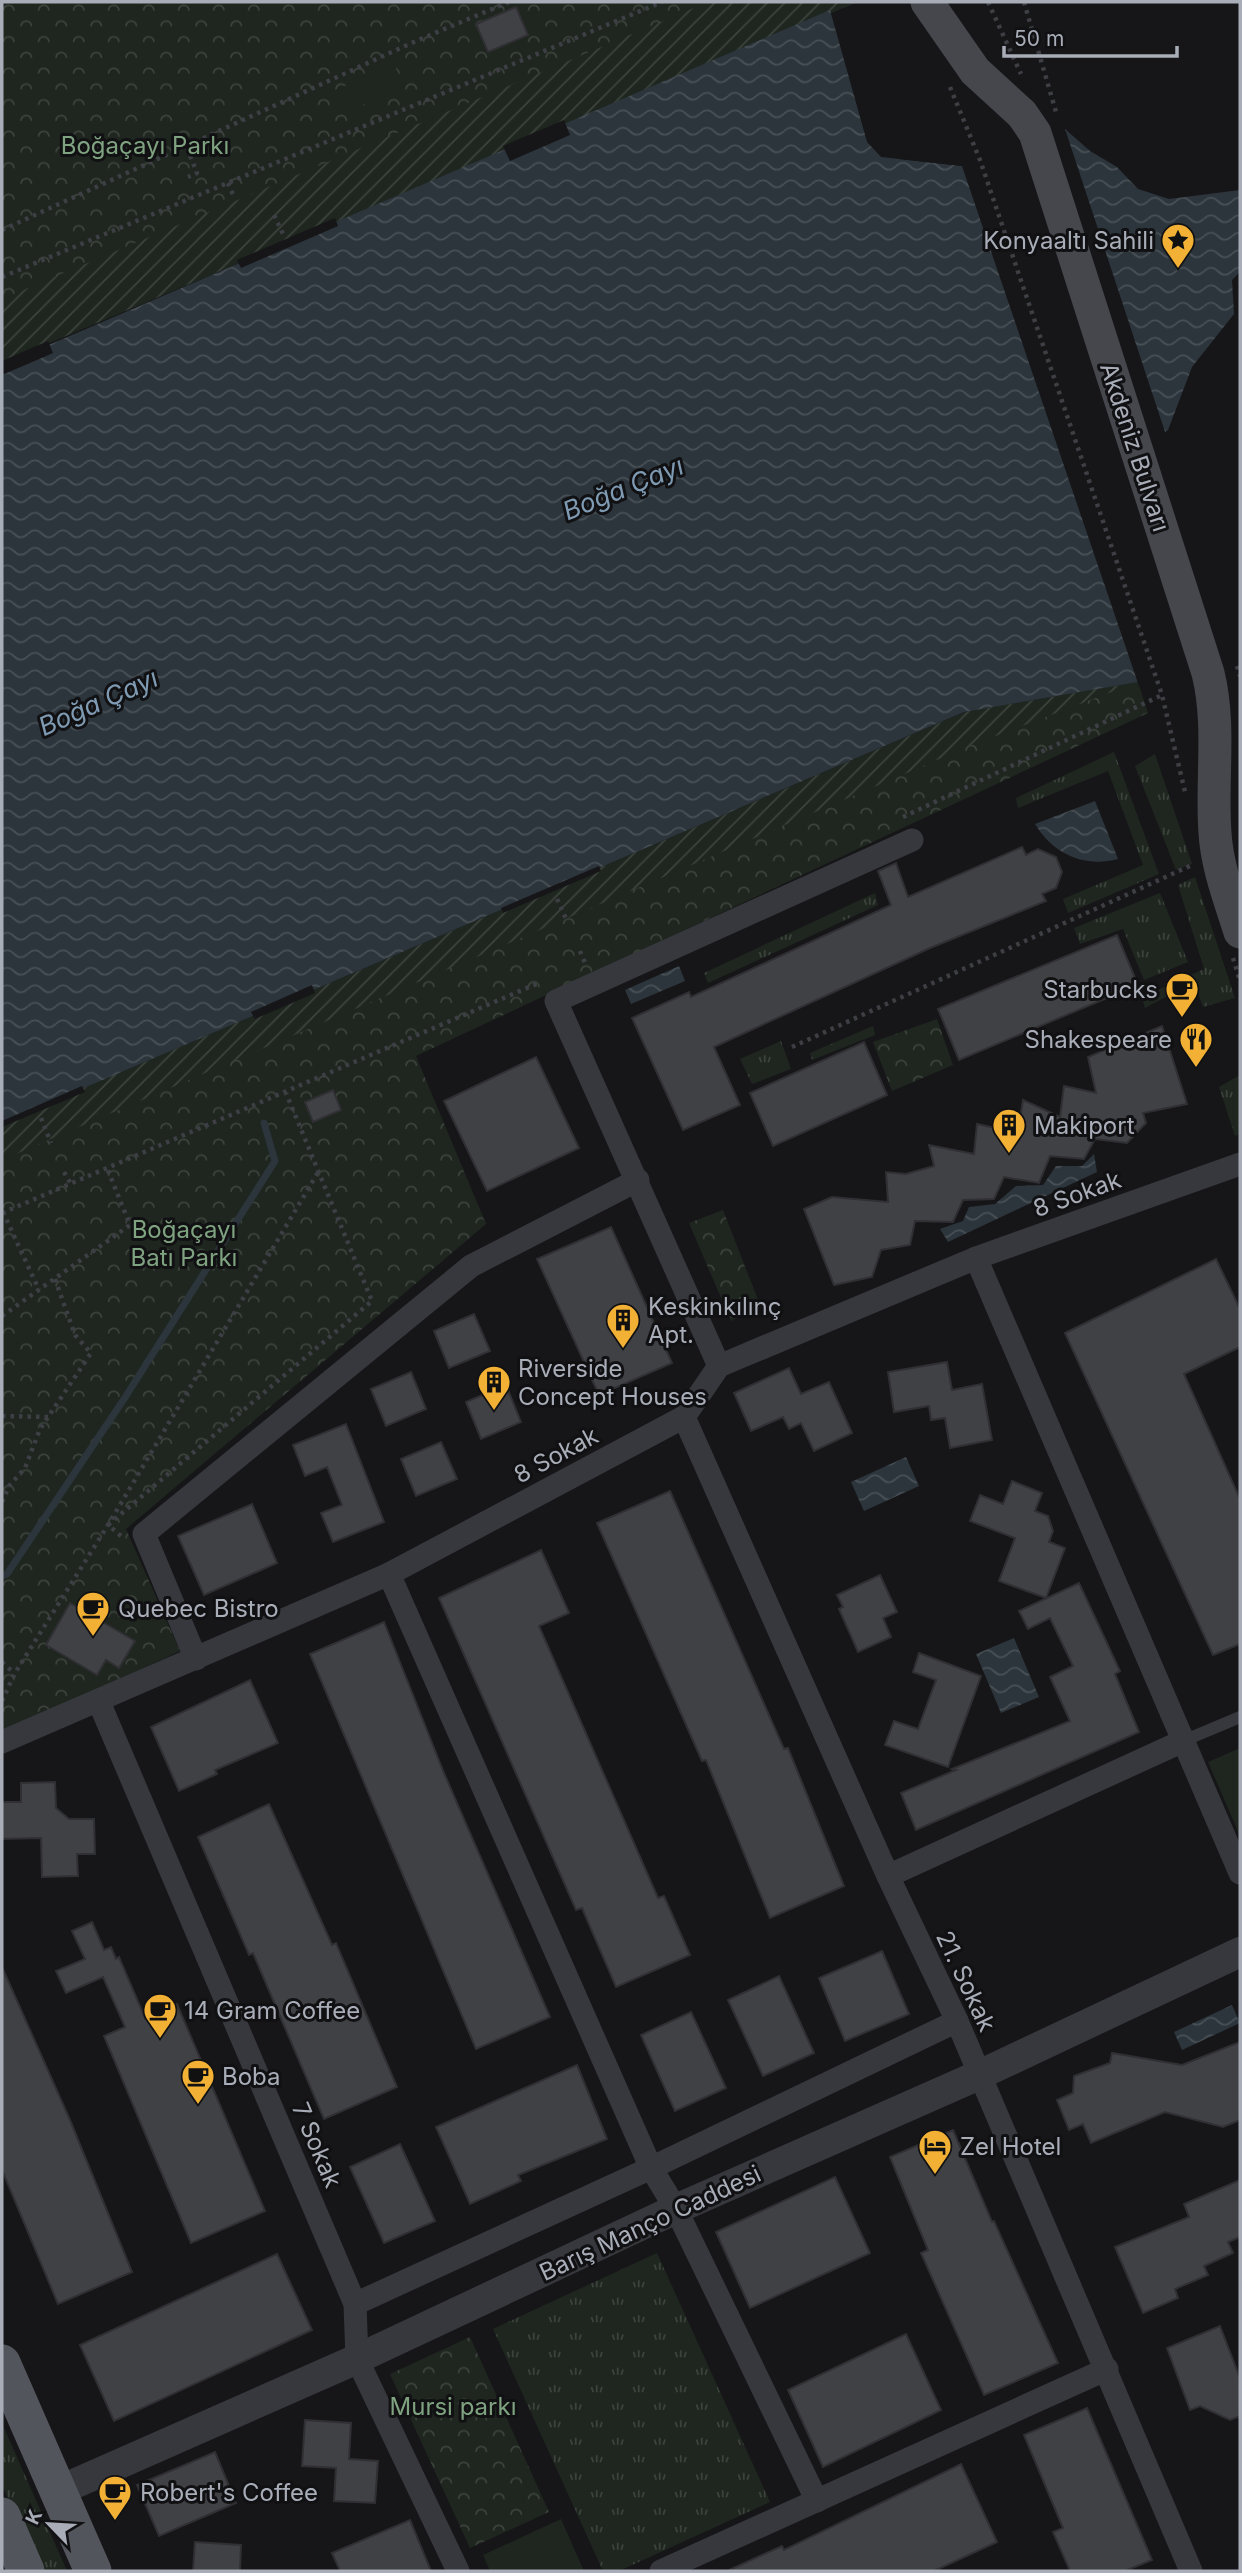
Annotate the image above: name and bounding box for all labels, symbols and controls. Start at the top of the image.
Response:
scale bar [1004,14,1177,58]
text: 50 m [1014,26,1064,51]
park label: Boğaçayı Parkı [61,131,229,160]
place icon: Konyaaltı Sahili [1159,221,1197,270]
place label: Konyaaltı Sahili [983,226,1154,255]
street label: Akdeniz Bulvarı [1094,359,1176,535]
water label: Boğa Çayı [558,450,688,526]
water label: Boğa Çayı [34,662,162,742]
cafe icon: Starbucks [1163,970,1201,1019]
place label: Starbucks [1043,975,1158,1004]
restaurant icon: Shakespeare [1177,1020,1215,1069]
place label: Shakespeare [1025,1025,1172,1054]
building icon: Makiport [990,1106,1028,1155]
place label: Makiport [1034,1111,1135,1140]
street label: 8 Sokak [1029,1165,1125,1223]
park label: Boğaçayı Batı Parkı [131,1215,237,1272]
place label: Keskinkılınç Apt. [648,1292,782,1349]
building icon: Keskinkılınç Apt. [604,1301,642,1350]
place label: Riverside Concept Houses [518,1354,707,1411]
building icon: Riverside Concept Houses [475,1363,513,1412]
street label: 8 Sokak [509,1421,603,1489]
cafe icon: Quebec Bistro [74,1589,112,1638]
place label: Quebec Bistro [118,1594,279,1623]
street label: 21. Sokak [930,1926,1002,2036]
cafe icon: 14 Gram Coffee [141,1991,179,2040]
place label: 14 Gram Coffee [184,1996,360,2025]
cafe icon: Boba [179,2057,217,2106]
place label: Boba [222,2062,281,2091]
street label: 7 Sokak [286,2098,348,2192]
hotel icon: Zel Hotel [916,2127,954,2176]
place label: Zel Hotel [960,2132,1061,2161]
street label: Barış Manço Caddesi [535,2159,765,2287]
park label: Mursi parkı [390,2392,516,2421]
cafe icon: Robert's Coffee [96,2473,134,2522]
place label: Robert's Coffee [140,2478,318,2507]
north arrow [14,2489,84,2559]
text: K [21,2506,47,2528]

